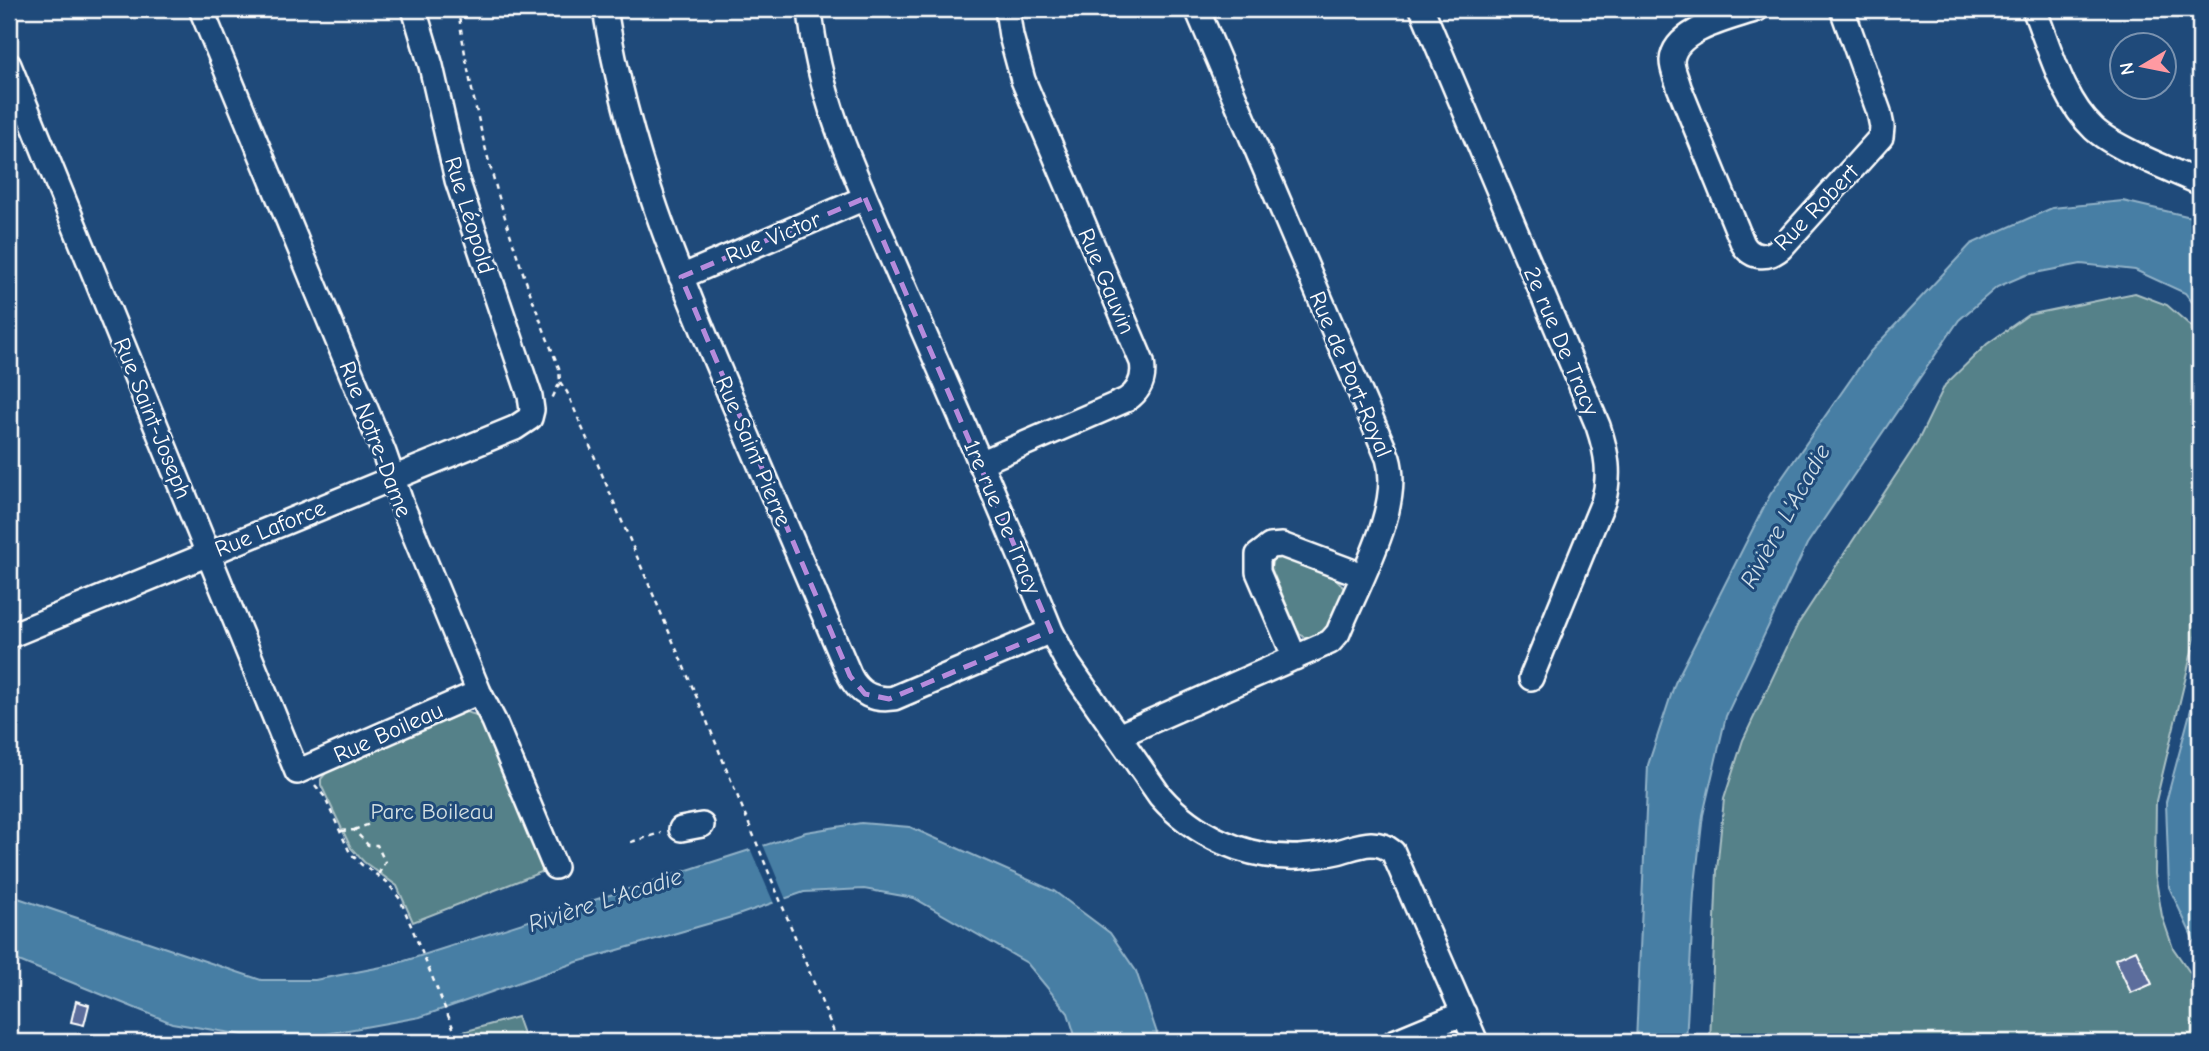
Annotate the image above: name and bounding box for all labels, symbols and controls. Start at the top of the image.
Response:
north arrow [2108,32,2178,102]
text: N [2115,61,2139,77]
street label: Rue Léopold [439,153,500,277]
street label: Rue Robert [1769,157,1865,256]
street label: Rue Victor [722,205,826,270]
street label: Rue Gauvin [1072,224,1141,338]
street label: 2e rue De Tracy [1518,263,1605,420]
street label: Rue de Port-Royal [1303,287,1398,461]
street label: Rue Saint-Joseph [108,334,197,503]
street label: Rue Notre-Dame [333,357,418,521]
street label: Rue Saint Pierre [710,372,797,530]
street label: 1re rue De Tracy [958,436,1047,599]
water label: Rivière L'Acadie [1734,439,1836,593]
street label: Rue Laforce [211,494,329,563]
street label: Rue Boileau [329,696,447,768]
park label: Parc Boileau [371,798,493,825]
water label: Rivière L'Acadie [524,862,686,938]

